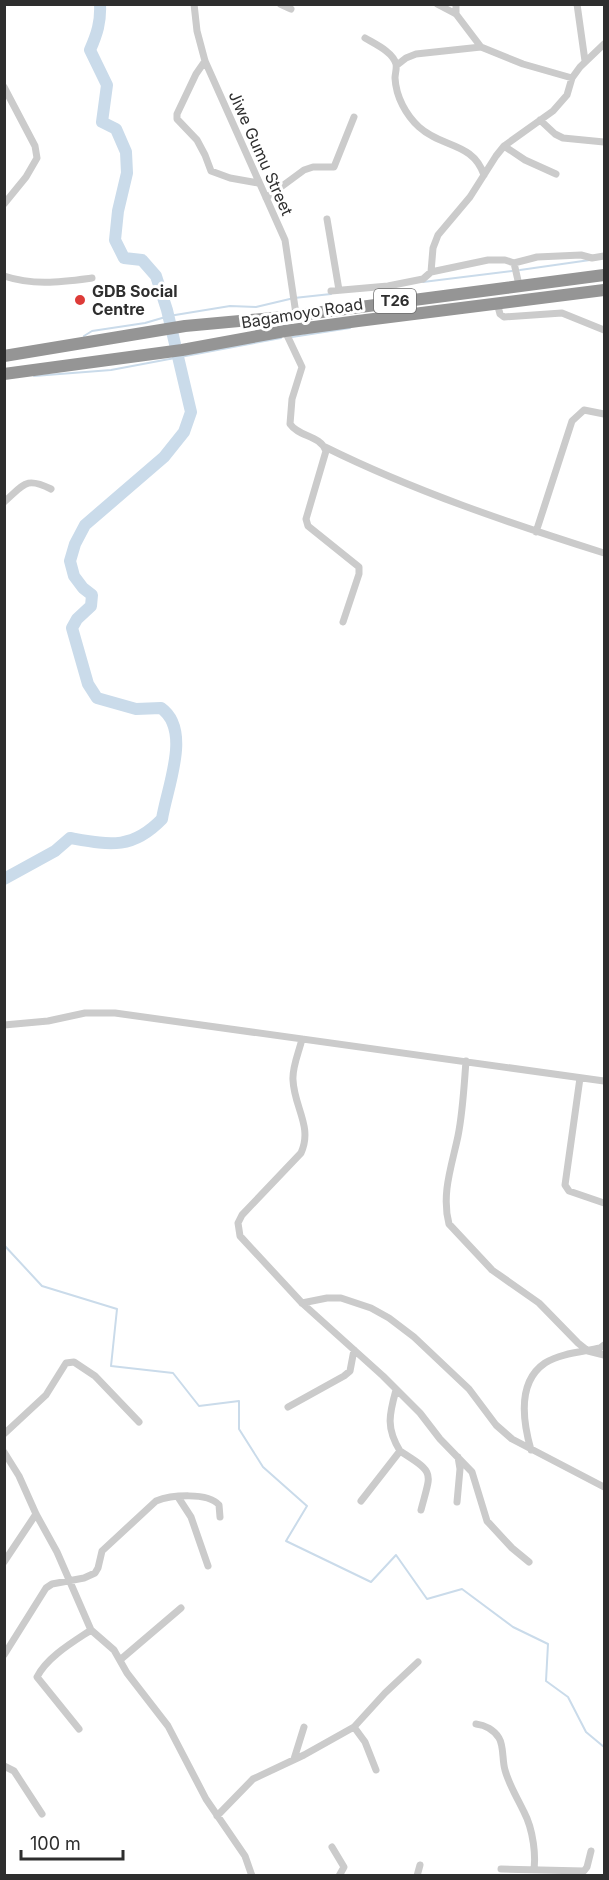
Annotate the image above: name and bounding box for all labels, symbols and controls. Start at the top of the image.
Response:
street label: Jiwe Gumu Street [225,88,297,218]
place label: GDB Social Centre [92,281,178,319]
road number: T26 [374,289,416,313]
marker: GDB Social Centre [73,293,87,307]
street label: Bagamoyo Road [240,294,364,332]
scale bar [21,1823,123,1861]
text: 100 m [30,1833,81,1854]

